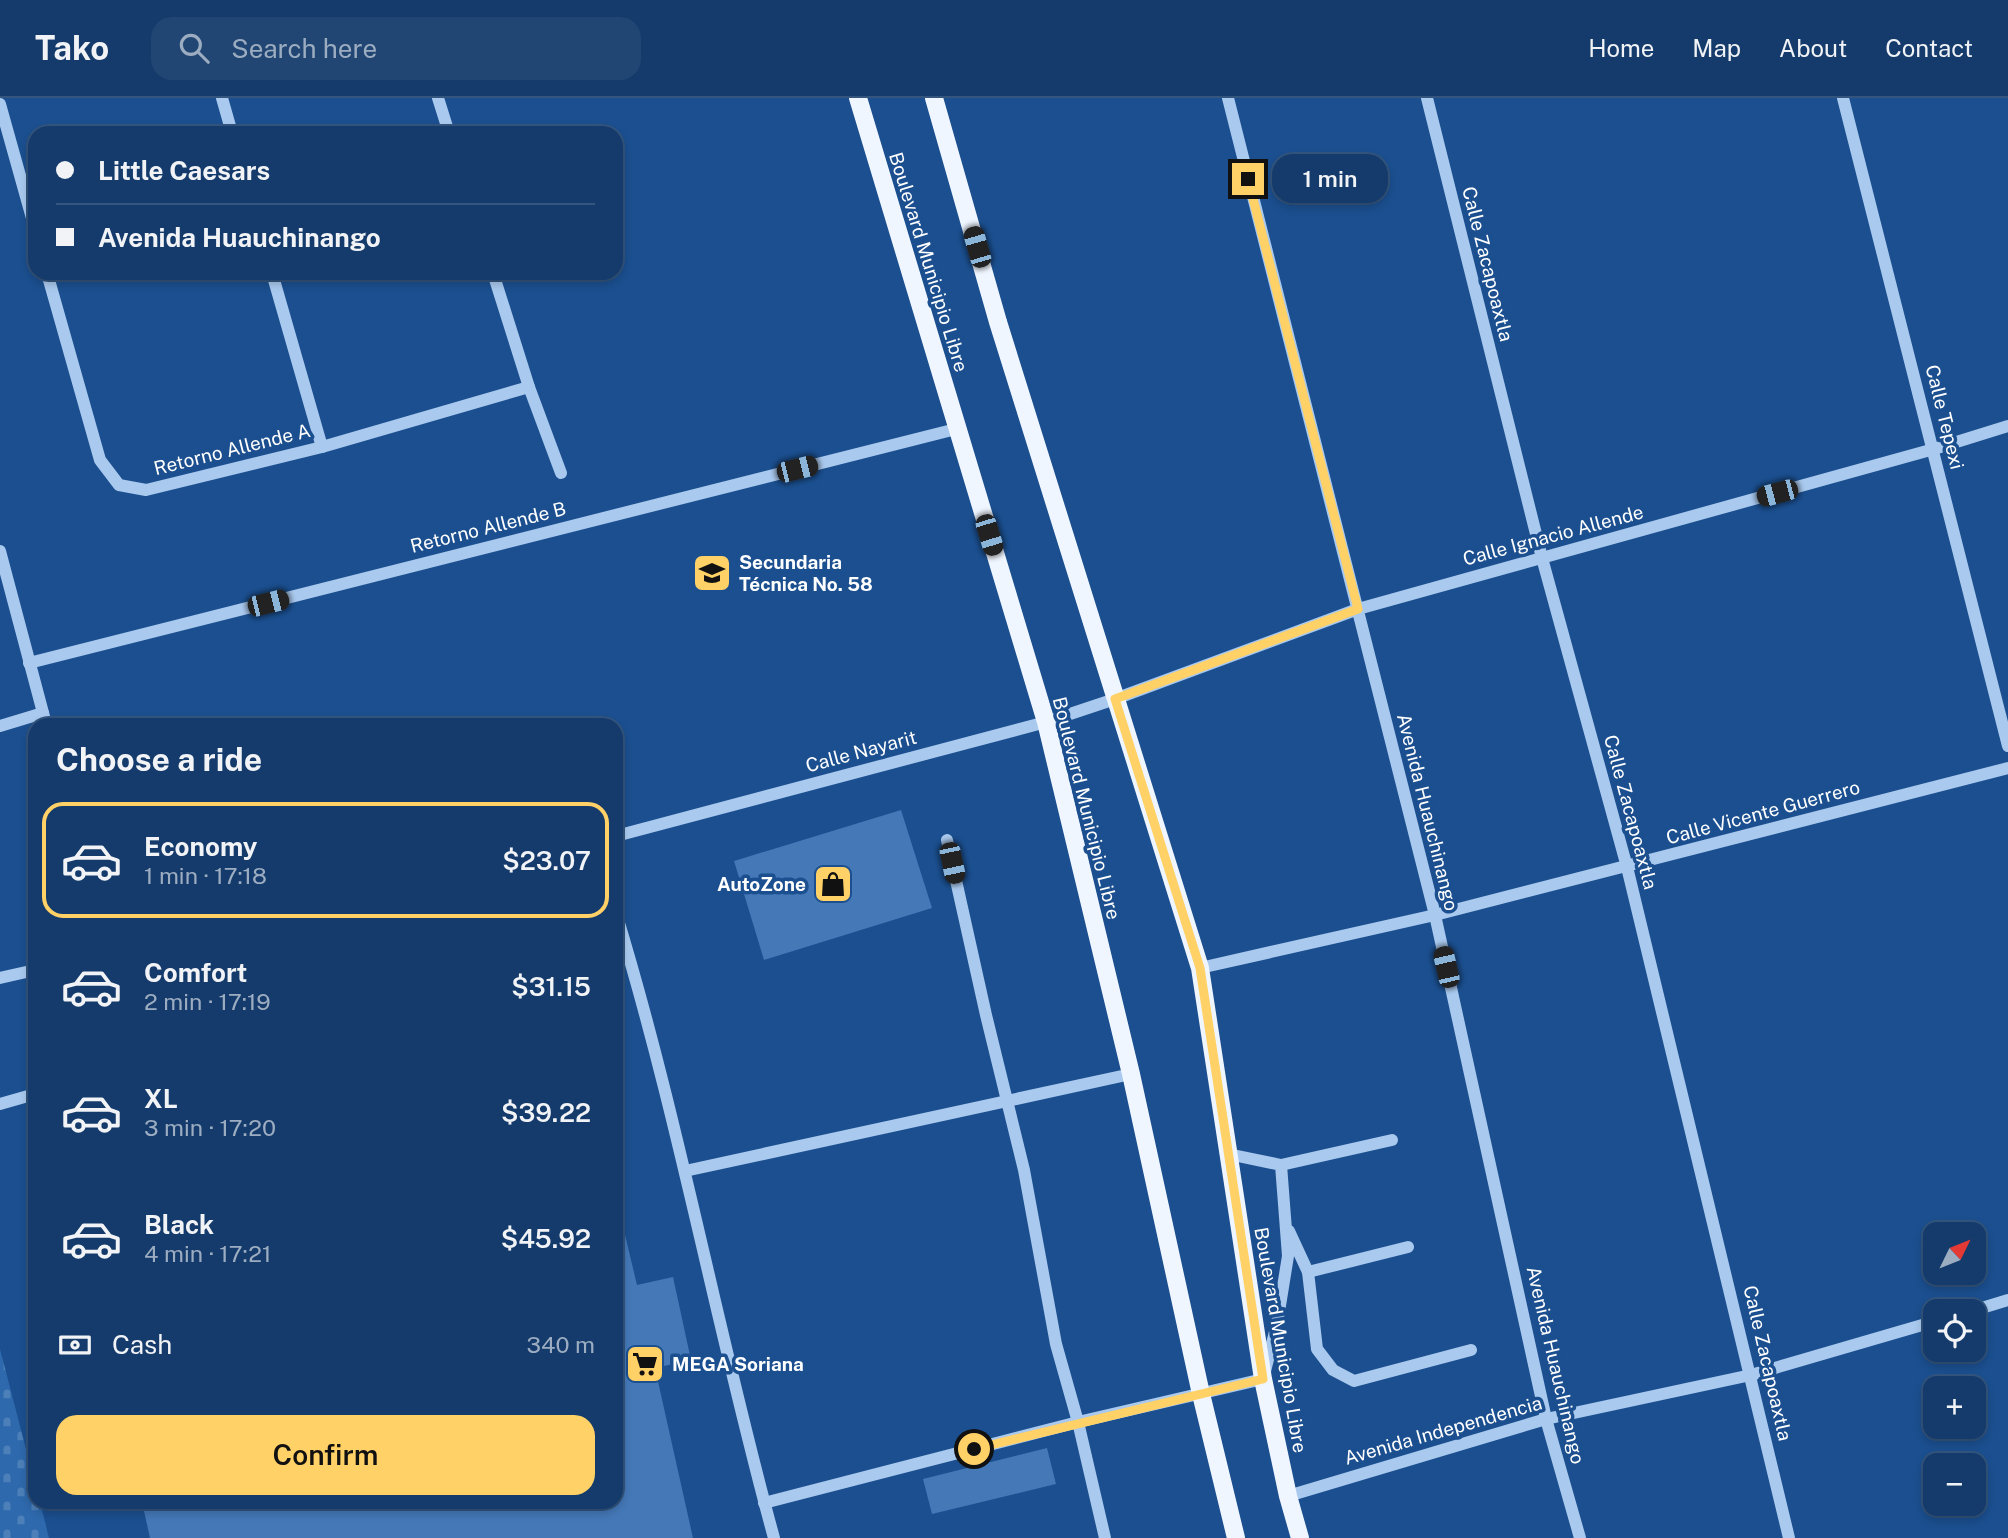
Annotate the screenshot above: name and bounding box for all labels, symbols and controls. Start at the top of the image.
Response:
search box [151,17,641,80]
text: Tako [35,29,109,67]
icon: search [175,29,213,67]
text: Search here [231,33,377,64]
text: Home [1588,34,1654,62]
text: Map [1692,34,1741,62]
text: About [1779,34,1847,62]
text: Contact [1885,34,1973,62]
street label: Boulevard Municipio Libre [885,149,973,375]
callout: 1 min [1272,154,1388,204]
text: Little Caesars [98,155,270,186]
route end [1232,163,1264,195]
text: 1 min [1303,165,1357,192]
street label: Calle Zacapoaxtla [1458,184,1518,344]
text: Avenida Huauchinango [98,222,381,253]
car [962,224,993,270]
street label: Calle Tepexi [1921,362,1969,472]
street label: Retorno Allende A [152,419,312,479]
car [775,454,820,484]
car [1754,477,1801,509]
street label: Retorno Allende B [408,497,568,557]
street label: Calle Ignacio Allende [1460,500,1646,570]
car [973,512,1006,558]
place label: Secundaria Técnica No. 58 [739,551,873,595]
school or university icon: Secundaria Técnica No. 58 [691,552,733,594]
car [246,588,291,618]
street label: Boulevard Municipio Libre [1049,694,1125,922]
street label: Avenida Huauchinango [1393,711,1463,913]
street label: Calle Nayarit [803,726,919,776]
street label: Calle Zacapoaxtla [1600,732,1662,892]
text: Choose a ride [56,741,262,778]
street label: Calle Vicente Guerrero [1664,776,1862,848]
icon: car [60,829,123,892]
text: Economy [144,831,257,862]
car [938,840,967,886]
text: $23.07 [502,845,591,876]
text: 1 min · 17:18 [144,862,267,889]
shop icon: AutoZone [812,863,854,905]
place label: AutoZone [717,873,806,895]
car [1432,944,1461,990]
icon: car [60,955,123,1018]
text: Comfort [144,957,247,988]
text: $31.15 [511,971,591,1002]
text: 2 min · 17:19 [144,988,271,1015]
icon: car [60,1081,123,1144]
text: XL [144,1083,178,1114]
text: $39.22 [501,1097,591,1128]
text: 3 min · 17:20 [144,1114,276,1141]
icon: car [60,1207,123,1270]
text: Black [144,1209,214,1240]
north arrow [1923,1222,1986,1284]
map controls [1923,1222,1986,1516]
text: $45.92 [501,1223,591,1254]
street label: Boulevard Municipio Libre [1250,1225,1312,1455]
text: 4 min · 17:21 [144,1240,271,1267]
street label: Avenida Huauchinango [1523,1264,1589,1466]
street label: Calle Zacapoaxtla [1739,1283,1797,1443]
button: locate [1923,1299,1986,1362]
icon: cash [56,1326,94,1364]
text: Cash [112,1329,172,1360]
text: 340 m [527,1331,595,1358]
supermarket icon: MEGA Soriana [624,1343,666,1385]
place label: MEGA Soriana [672,1353,804,1375]
button: + [1923,1376,1986,1439]
street label: Avenida Independencia [1342,1391,1544,1469]
button: Confirm [56,1415,595,1495]
route start [958,1433,990,1465]
button: − [1923,1453,1986,1516]

